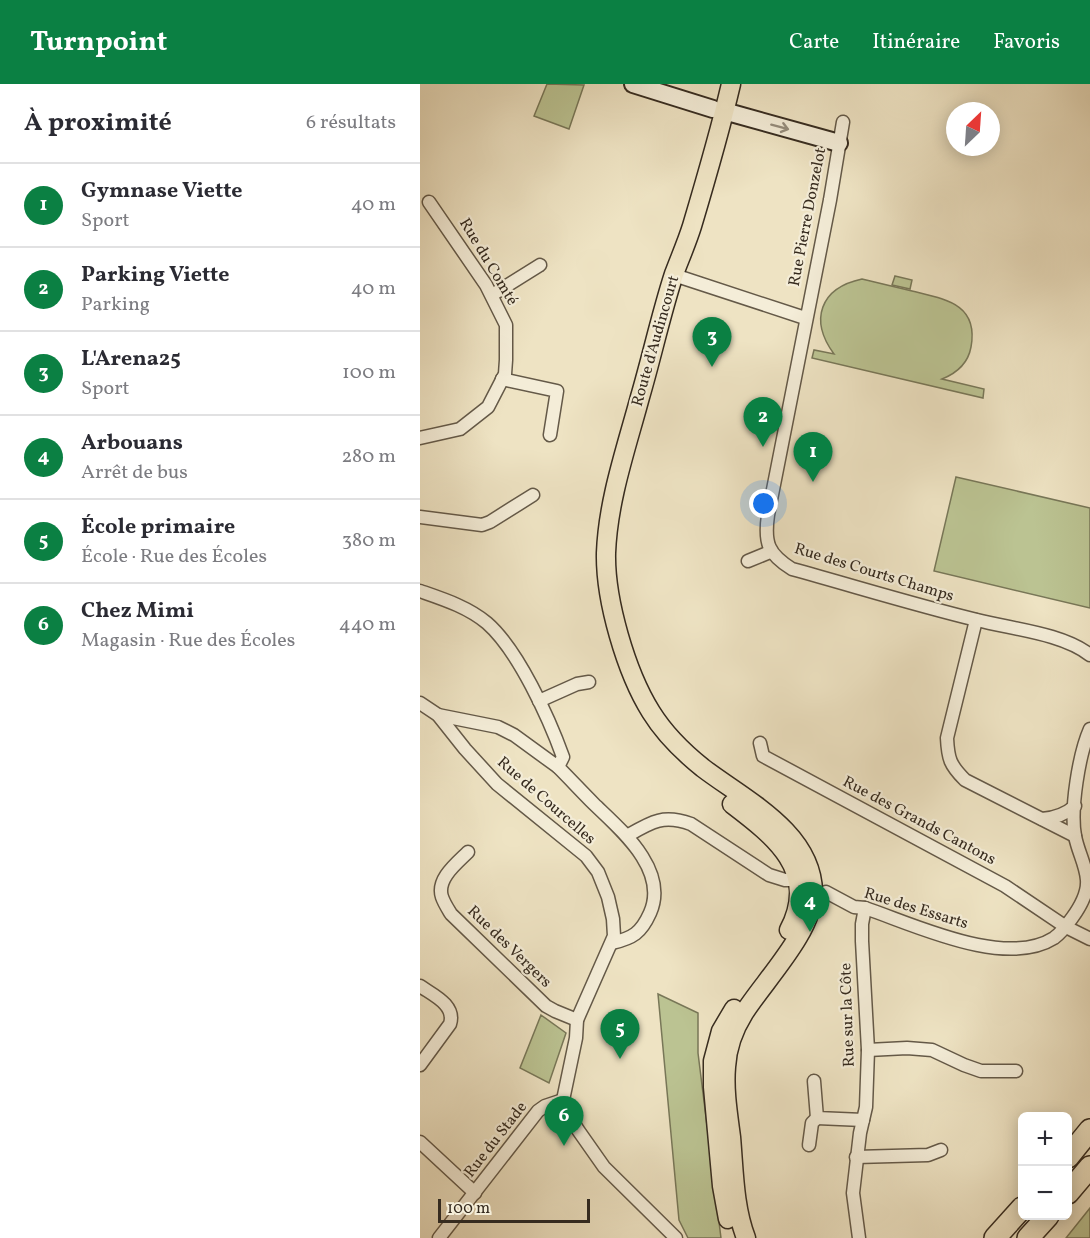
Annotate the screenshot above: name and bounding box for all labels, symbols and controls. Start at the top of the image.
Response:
text: Turnpoint [30,23,167,62]
text: Carte [789,28,839,57]
text: Itinéraire [872,28,960,57]
text: Favoris [993,28,1060,57]
north arrow [946,102,1000,156]
text: À proximité [24,105,172,141]
text: 6 résultats [306,109,396,137]
one-way arrow [770,121,789,133]
street label: Rue Pierre Donzelot [784,145,832,288]
text: Gymnase Viette [81,176,243,207]
text: 1 [39,191,48,219]
text: 40 m [351,191,396,219]
text: Sport [81,207,130,235]
street label: Rue du Comté [453,214,523,310]
text: Parking Viette [81,260,230,291]
street label: Route d'Audincourt [627,273,685,409]
text: 2 [38,275,49,303]
text: 40 m [351,275,396,303]
text: Parking [81,291,150,319]
pin: 3 [692,318,732,367]
text: L'Arena25 [81,344,181,375]
text: 3 [38,359,49,387]
text: 100 m [342,359,396,387]
text: Sport [81,375,130,403]
pin: 2 [744,398,782,447]
text: Arbouans [81,428,183,459]
pin: 1 [794,432,832,482]
text: 4 [37,443,50,471]
text: 280 m [341,443,396,471]
text: Arrêt de bus [81,459,188,487]
your location [749,489,778,518]
text: École primaire [81,512,235,543]
text: 5 [39,527,48,555]
text: 380 m [342,527,396,555]
street label: Rue des Courts Champs [791,538,957,608]
text: École · Rue des Écoles [81,543,267,571]
text: Chez Mimi [81,596,194,627]
text: 6 [38,611,49,639]
text: 440 m [339,611,396,639]
text: Magasin · Rue des Écoles [81,627,295,655]
street label: Rue de Courcelles [492,752,600,850]
street label: Rue des Grands Cantons [838,771,1000,871]
pin: 4 [790,882,830,932]
street label: Rue des Essarts [861,883,971,935]
street label: Rue des Vergers [462,901,556,993]
street label: Rue sur la Côte [835,962,861,1068]
pin: 5 [600,1010,640,1059]
pin: 6 [544,1096,584,1146]
street label: Rue du Stade [459,1097,533,1183]
map controls [1018,1112,1072,1220]
button: + [1018,1112,1072,1166]
button: − [1018,1166,1072,1220]
scale bar [438,1196,590,1224]
text: 100 m [447,1198,490,1220]

